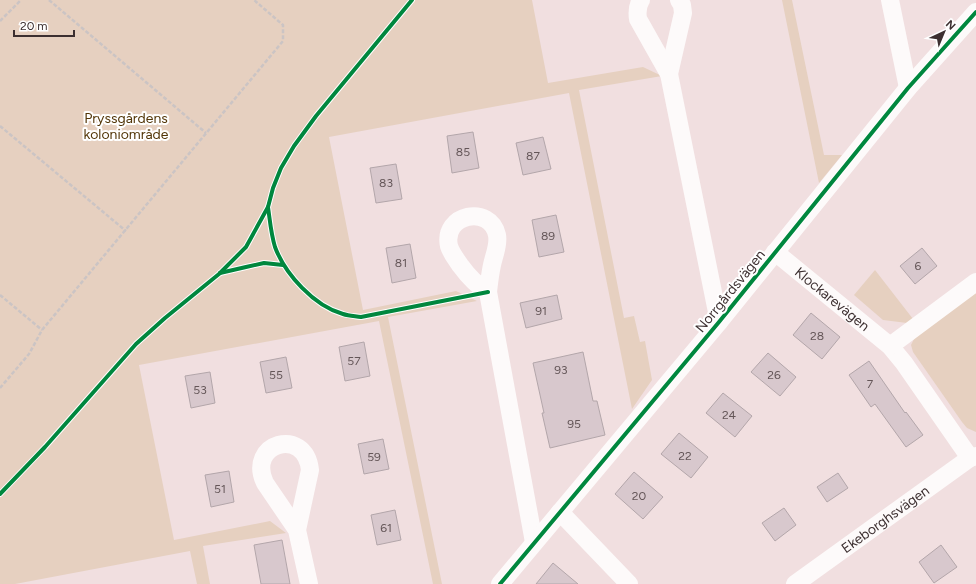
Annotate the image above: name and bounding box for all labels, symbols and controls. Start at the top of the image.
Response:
scale bar [14,12,74,38]
north arrow [924,12,964,52]
text: N [943,18,958,33]
text: 20 m [20,19,48,33]
park label: Pryssgårdens koloniområde [84,110,169,143]
house number: 85 [456,145,470,159]
house number: 87 [526,149,540,163]
house number: 83 [379,176,393,190]
house number: 89 [541,229,555,243]
street label: Norrgårdsvägen [692,246,769,336]
house number: 81 [395,256,407,270]
house number: 6 [915,259,922,273]
street label: Klockarevägen [791,264,873,335]
house number: 91 [535,304,547,318]
house number: 28 [810,329,824,343]
house number: 57 [347,354,361,368]
house number: 93 [554,363,568,377]
house number: 55 [269,368,283,382]
house number: 26 [767,368,781,382]
house number: 7 [867,377,874,391]
house number: 53 [193,383,207,397]
house number: 24 [722,408,737,422]
house number: 95 [567,417,581,431]
house number: 22 [678,449,692,463]
house number: 59 [367,450,381,464]
house number: 51 [214,482,226,496]
street label: Ekeborghsvägen [838,482,933,557]
house number: 20 [632,489,647,503]
house number: 61 [380,521,392,535]

